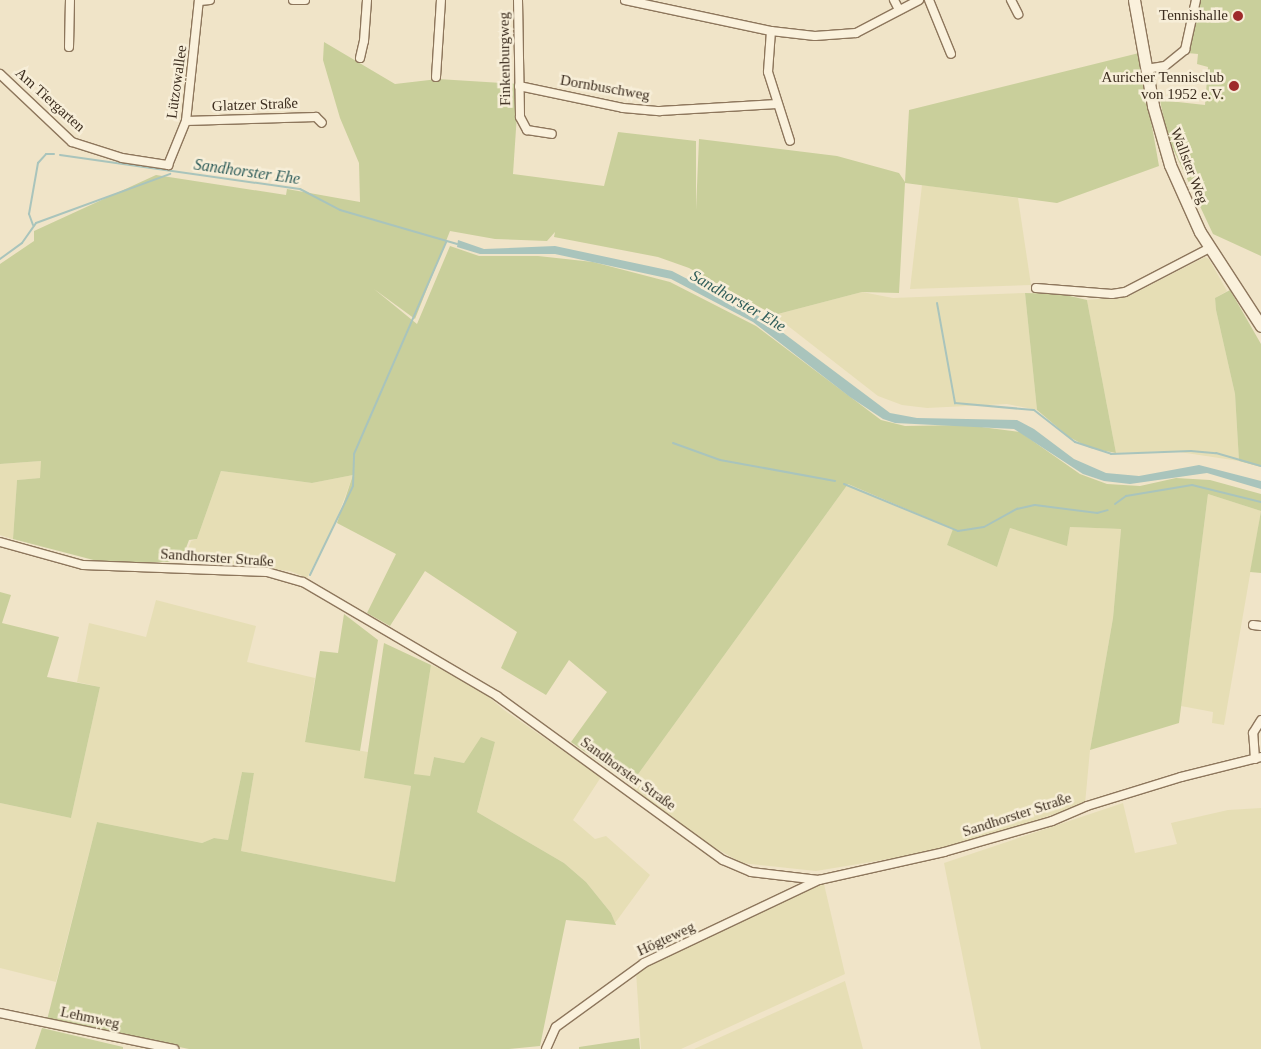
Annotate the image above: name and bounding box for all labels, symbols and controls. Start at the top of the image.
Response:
place label: Tennishalle [1159,7,1228,25]
marker: Tennishalle [1232,10,1244,22]
street label: Finkenburgweg [495,12,515,106]
street label: Lützowallee [163,44,191,120]
street label: Am Tiergarten [11,64,89,136]
place label: Auricher Tennisclub von 1952 e.V. [1101,68,1224,103]
street label: Dornbuschweg [559,71,651,105]
marker: Auricher Tennisclub von 1952 e.V. [1228,80,1240,92]
street label: Glatzer Straße [212,95,298,115]
street label: Wallster Weg [1166,125,1212,207]
water label: Sandhorster Ehe [193,155,301,189]
water label: Sandhorster Ehe [687,266,789,336]
street label: Sandhorster Straße [160,545,274,571]
street label: Sandhorster Straße [577,733,679,815]
street label: Sandhorster Straße [960,789,1074,841]
street label: Högteweg [634,918,698,960]
street label: Lehmweg [59,1003,121,1033]

